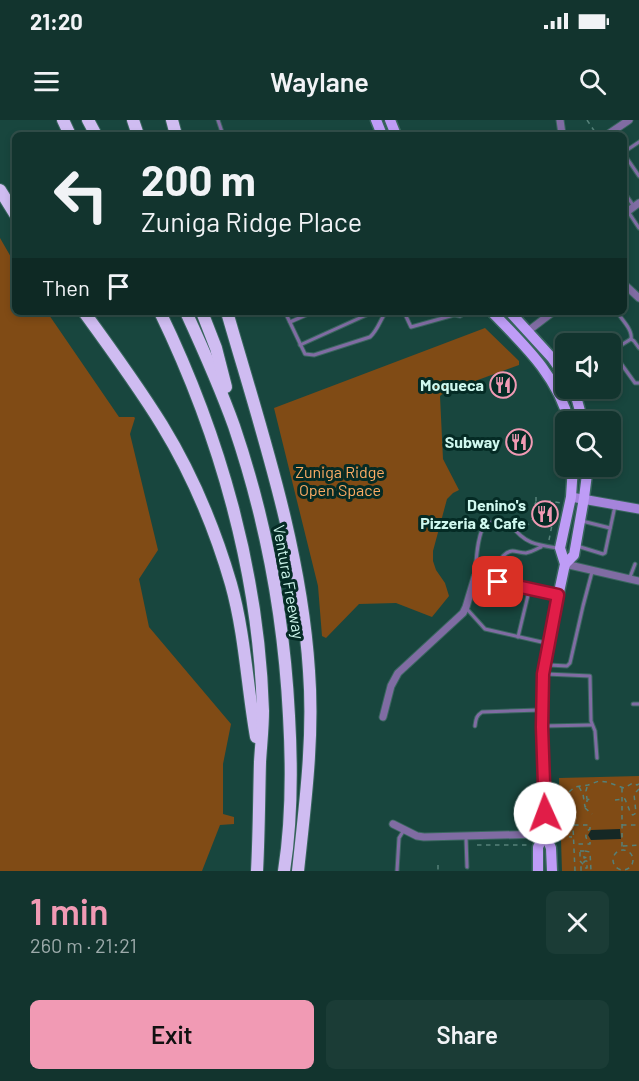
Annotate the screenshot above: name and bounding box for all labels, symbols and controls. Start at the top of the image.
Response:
text: 21:20 [30,8,83,34]
icon: menu [30,65,63,98]
text: Waylane [270,65,369,97]
icon: search [576,65,609,98]
text: 200 m [141,154,256,204]
icon: left [42,156,120,234]
text: Zuniga Ridge Place [141,205,362,237]
icon: arrive [102,270,135,303]
text: Then [42,274,90,300]
map controls [555,333,621,477]
button: sound [555,333,621,399]
restaurant icon: Moqueca [488,370,518,400]
place label: Moqueca [420,375,484,394]
button: search [555,411,621,477]
restaurant icon: Subway [504,427,534,457]
place label: Subway [445,432,500,451]
park label: Zuniga Ridge Open Space [295,462,385,499]
place label: Denino's Pizzeria & Cafe [420,495,526,532]
restaurant icon: Denino's Pizzeria & Cafe [530,499,560,529]
street label: Ventura Freeway [270,523,309,641]
pin [472,556,523,607]
icon: arrive [481,565,514,598]
position arrow [513,781,577,845]
text: 1 min [30,889,109,932]
button: close [546,891,609,954]
text: 260 m · 21:21 [30,933,137,957]
button: Exit [30,1000,314,1069]
button: Share [326,1000,609,1069]

